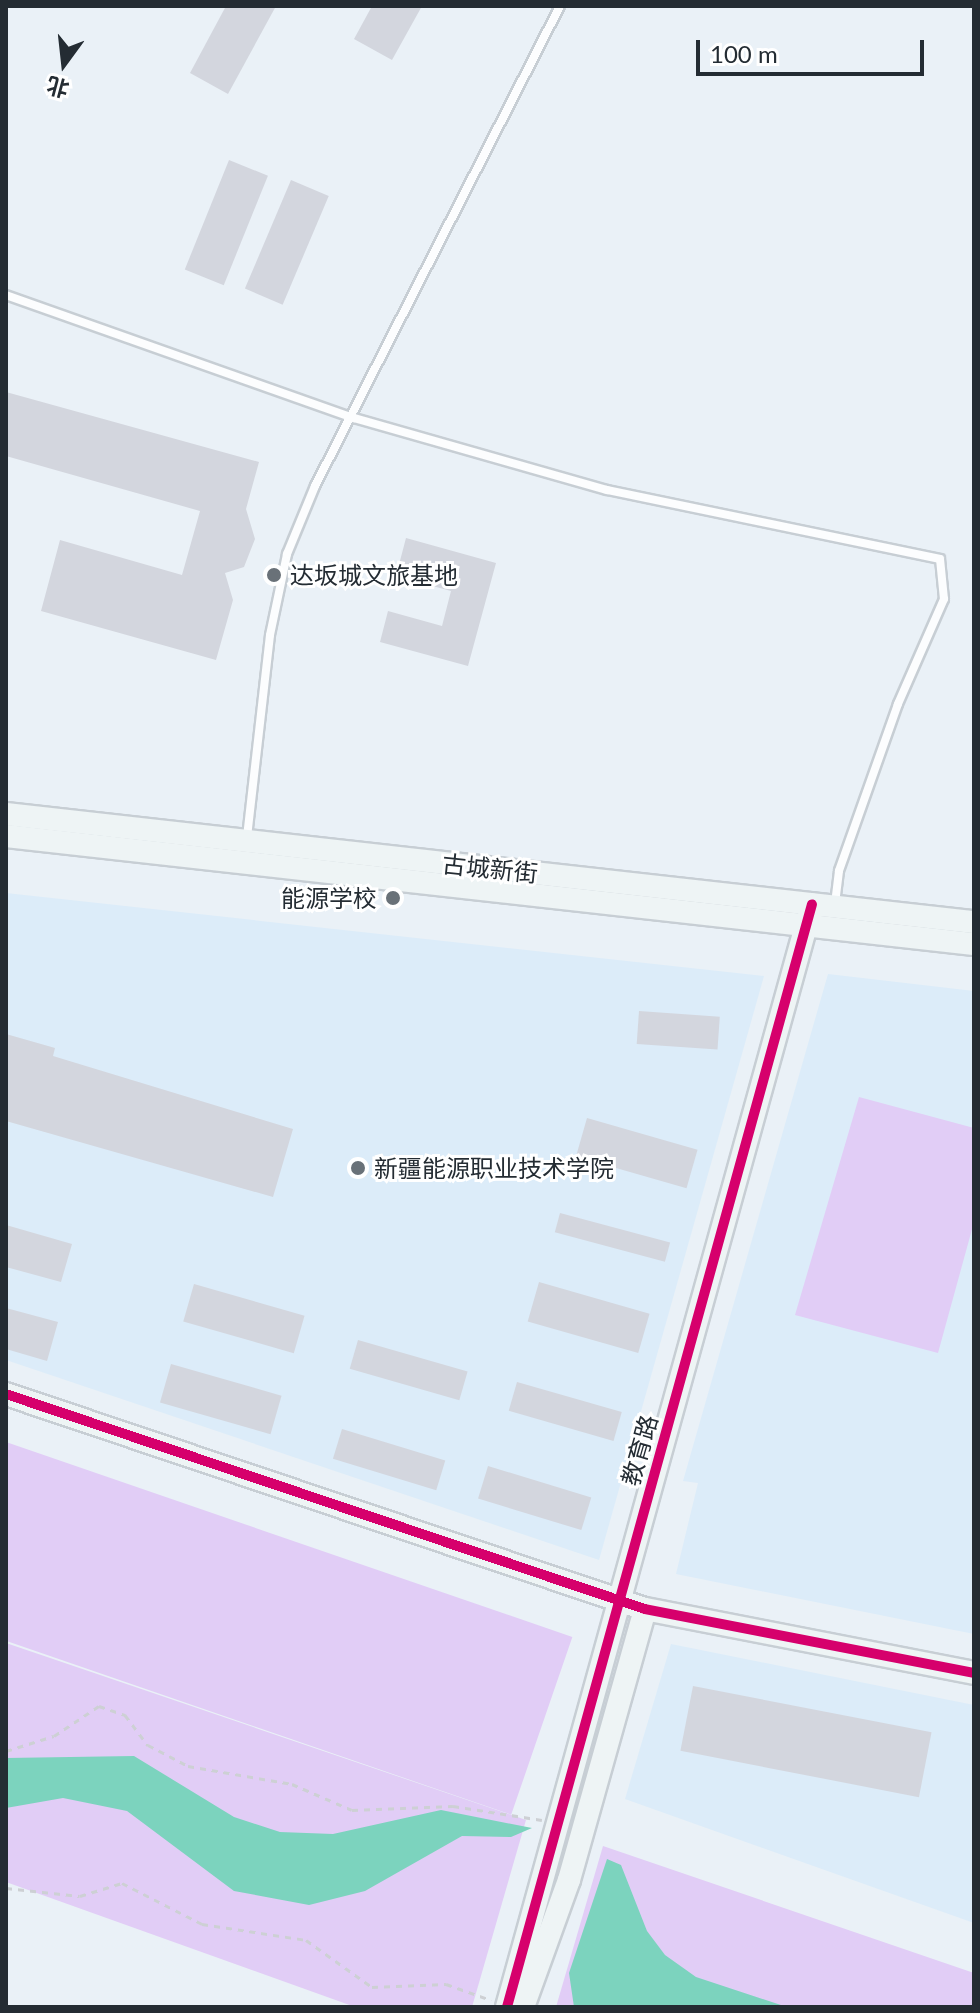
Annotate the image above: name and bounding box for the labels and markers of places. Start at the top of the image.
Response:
place label: 达坂城文旅基地 [290,561,458,589]
marker: 达坂城文旅基地 [265,566,283,584]
place label: 能源学校 [281,884,377,912]
marker: 能源学校 [384,889,402,907]
place label: 新疆能源职业技术学院 [374,1154,614,1182]
marker: 新疆能源职业技术学院 [349,1159,367,1177]

